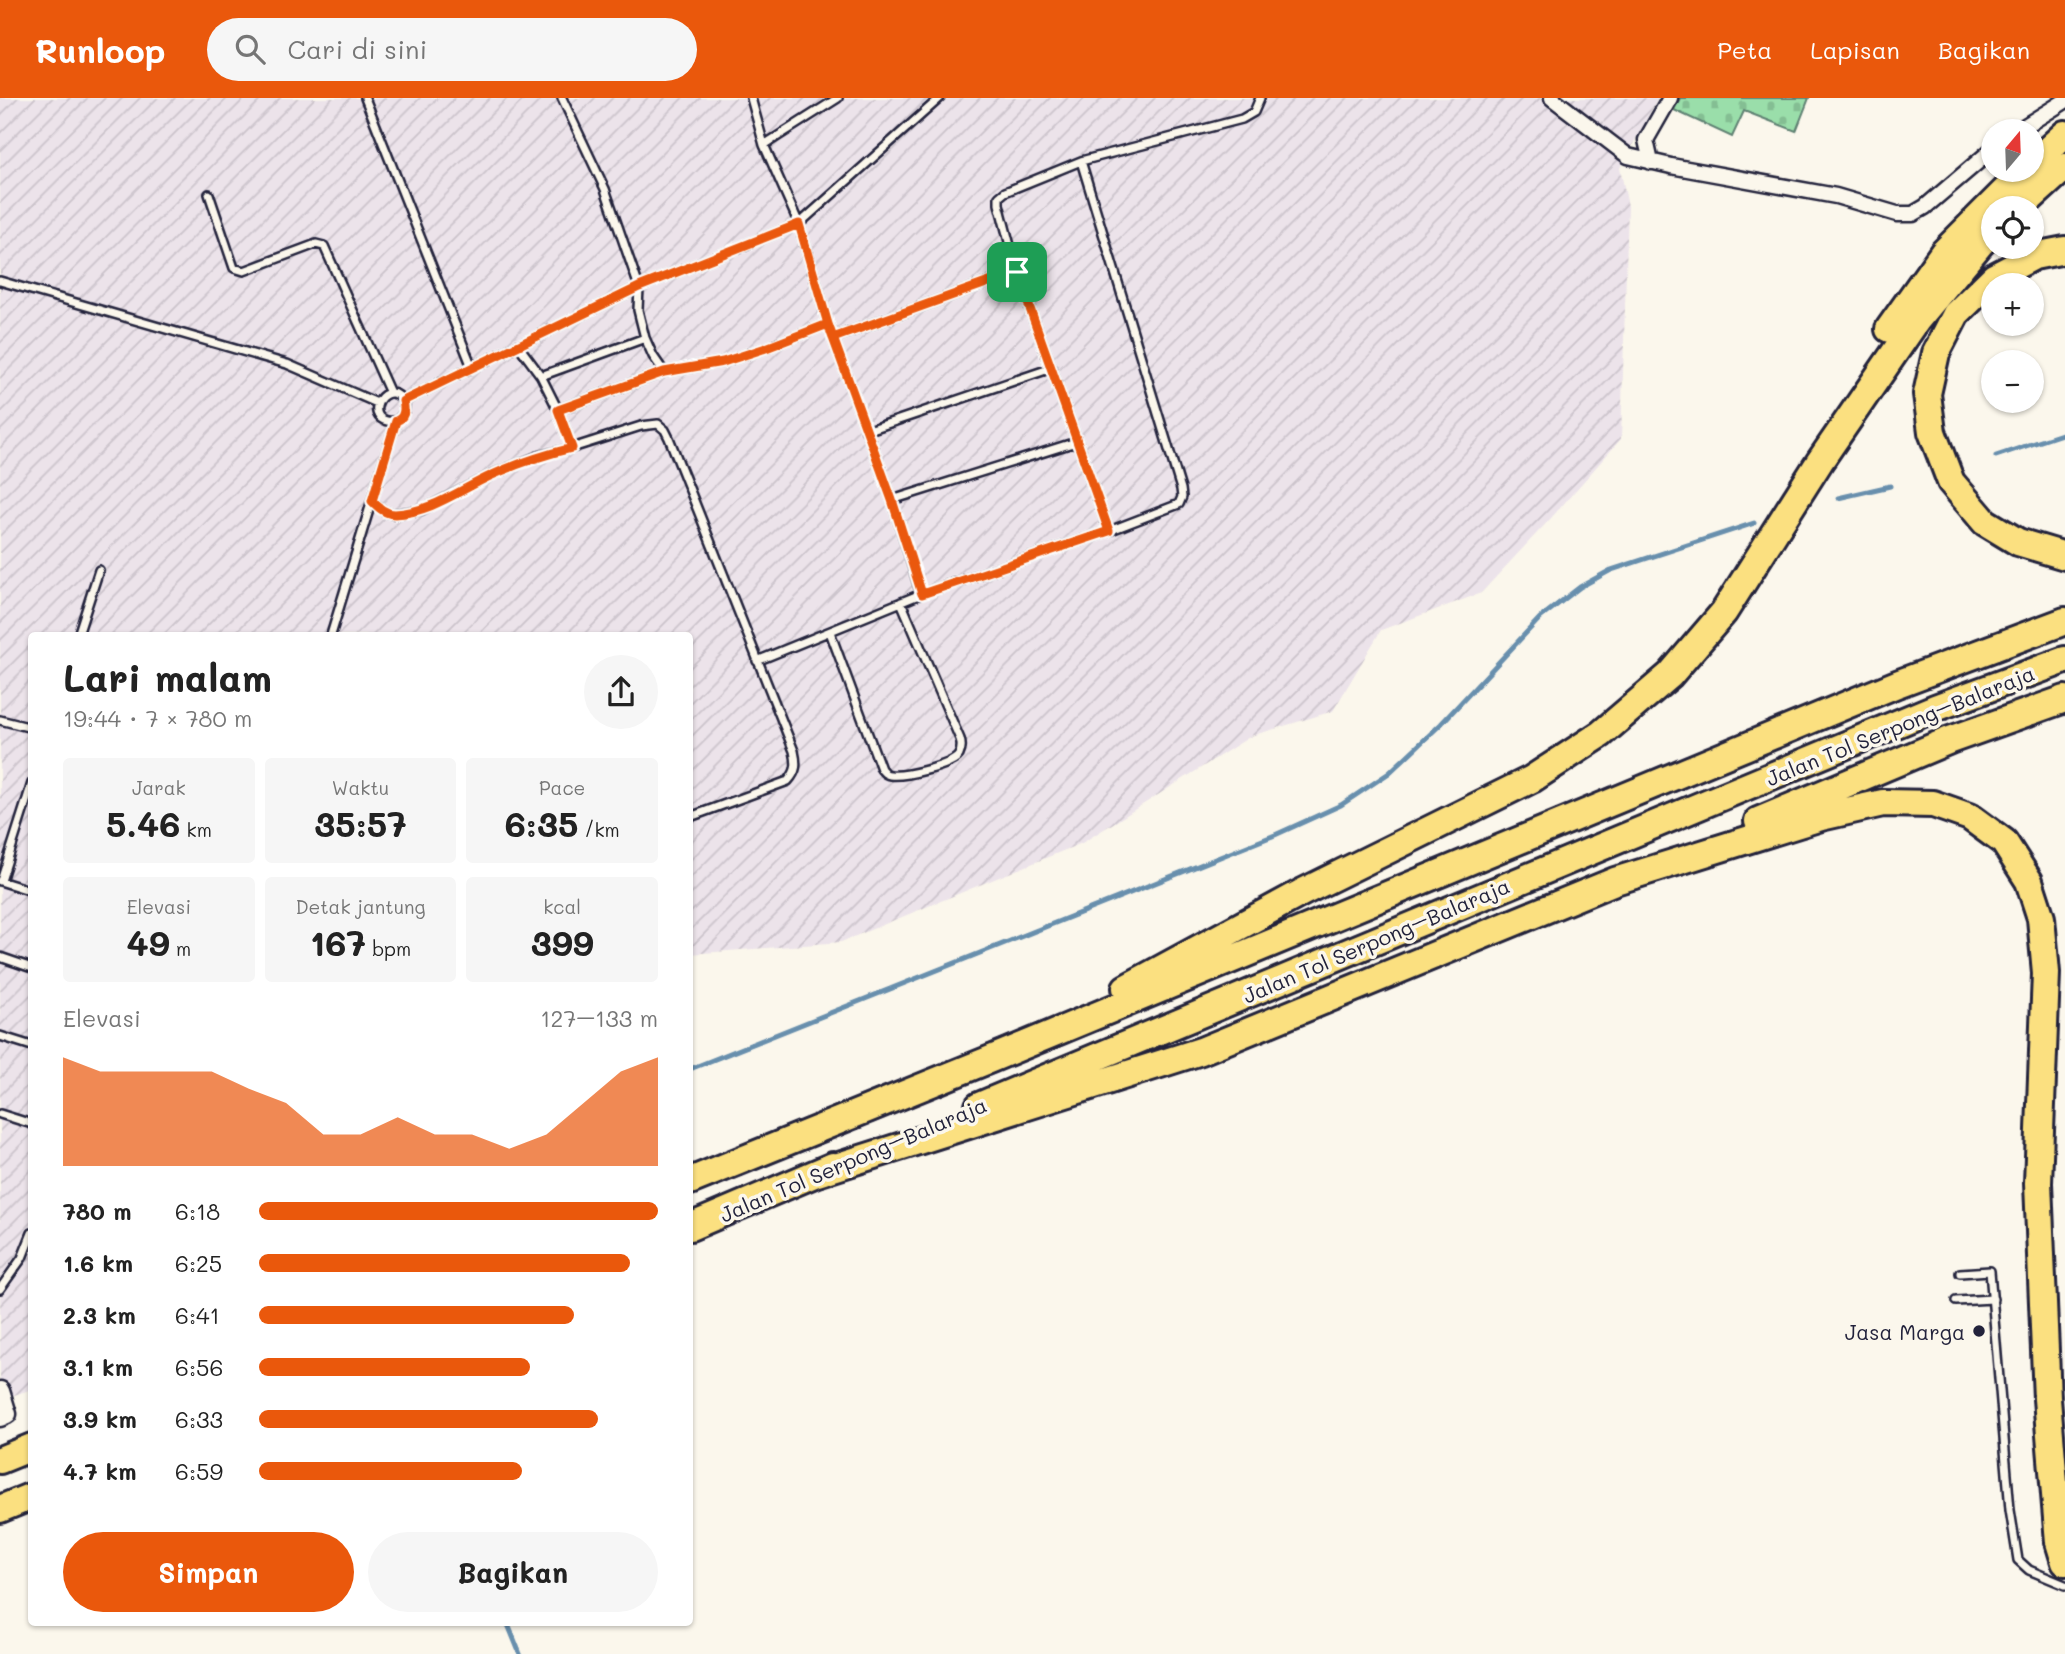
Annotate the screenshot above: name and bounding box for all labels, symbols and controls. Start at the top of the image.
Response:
search box [207,18,697,81]
text: Runloop [35,28,165,71]
icon: search [231,30,269,68]
text: Cari di sini [287,32,427,66]
text: Peta [1717,34,1772,65]
text: Lapisan [1810,34,1900,65]
text: Bagikan [1938,34,2030,65]
north arrow [1981,119,2044,182]
map controls [1981,119,2044,413]
button: locate [1981,196,2044,259]
pin [987,242,1047,302]
icon: arrive [998,253,1036,291]
button: + [1981,273,2044,336]
button: − [1981,350,2044,413]
text: Lari malam [63,652,272,702]
button: share [584,655,658,729]
street label: Jalan Tol Serpong–Balaraja [1762,659,2038,791]
text: 19:44 · 7 × 780 m [63,703,252,733]
text: Jarak [132,775,186,800]
text: Waktu [332,775,389,800]
text: Pace [539,775,585,800]
text: 5.46 [106,800,180,846]
text: 35:57 [314,800,407,846]
text: 6:35 [505,800,578,846]
text: km [180,817,212,842]
text: /km [578,817,620,842]
street label: Jalan Tol Serpong–Balaraja [1238,871,1514,1009]
text: Elevasi [127,894,191,919]
text: Detak jantung [295,894,426,919]
text: kcal [543,894,581,919]
text: 49 [127,919,170,965]
text: 167 [310,919,366,965]
text: 399 [531,919,594,965]
text: m [170,936,191,961]
text: bpm [366,936,411,961]
text: Elevasi [63,1003,141,1033]
text: 127–133 m [540,1003,658,1033]
street label: Jalan Tol Serpong–Balaraja [715,1090,991,1228]
text: 780 m [63,1196,131,1226]
text: 6:18 [175,1196,220,1226]
text: 1.6 km [63,1248,133,1278]
text: 6:25 [175,1248,222,1278]
text: 2.3 km [63,1300,136,1330]
text: 6:41 [175,1300,220,1330]
place label: Jasa Marga [1845,1318,1965,1345]
marker: Jasa Marga [1971,1323,1987,1339]
text: 3.1 km [63,1352,133,1382]
text: 6:56 [175,1352,223,1382]
text: 3.9 km [63,1404,137,1434]
text: 6:33 [175,1404,223,1434]
text: 4.7 km [63,1456,136,1486]
text: 6:59 [175,1456,223,1486]
button: Simpan [63,1532,354,1612]
button: Bagikan [368,1532,658,1612]

